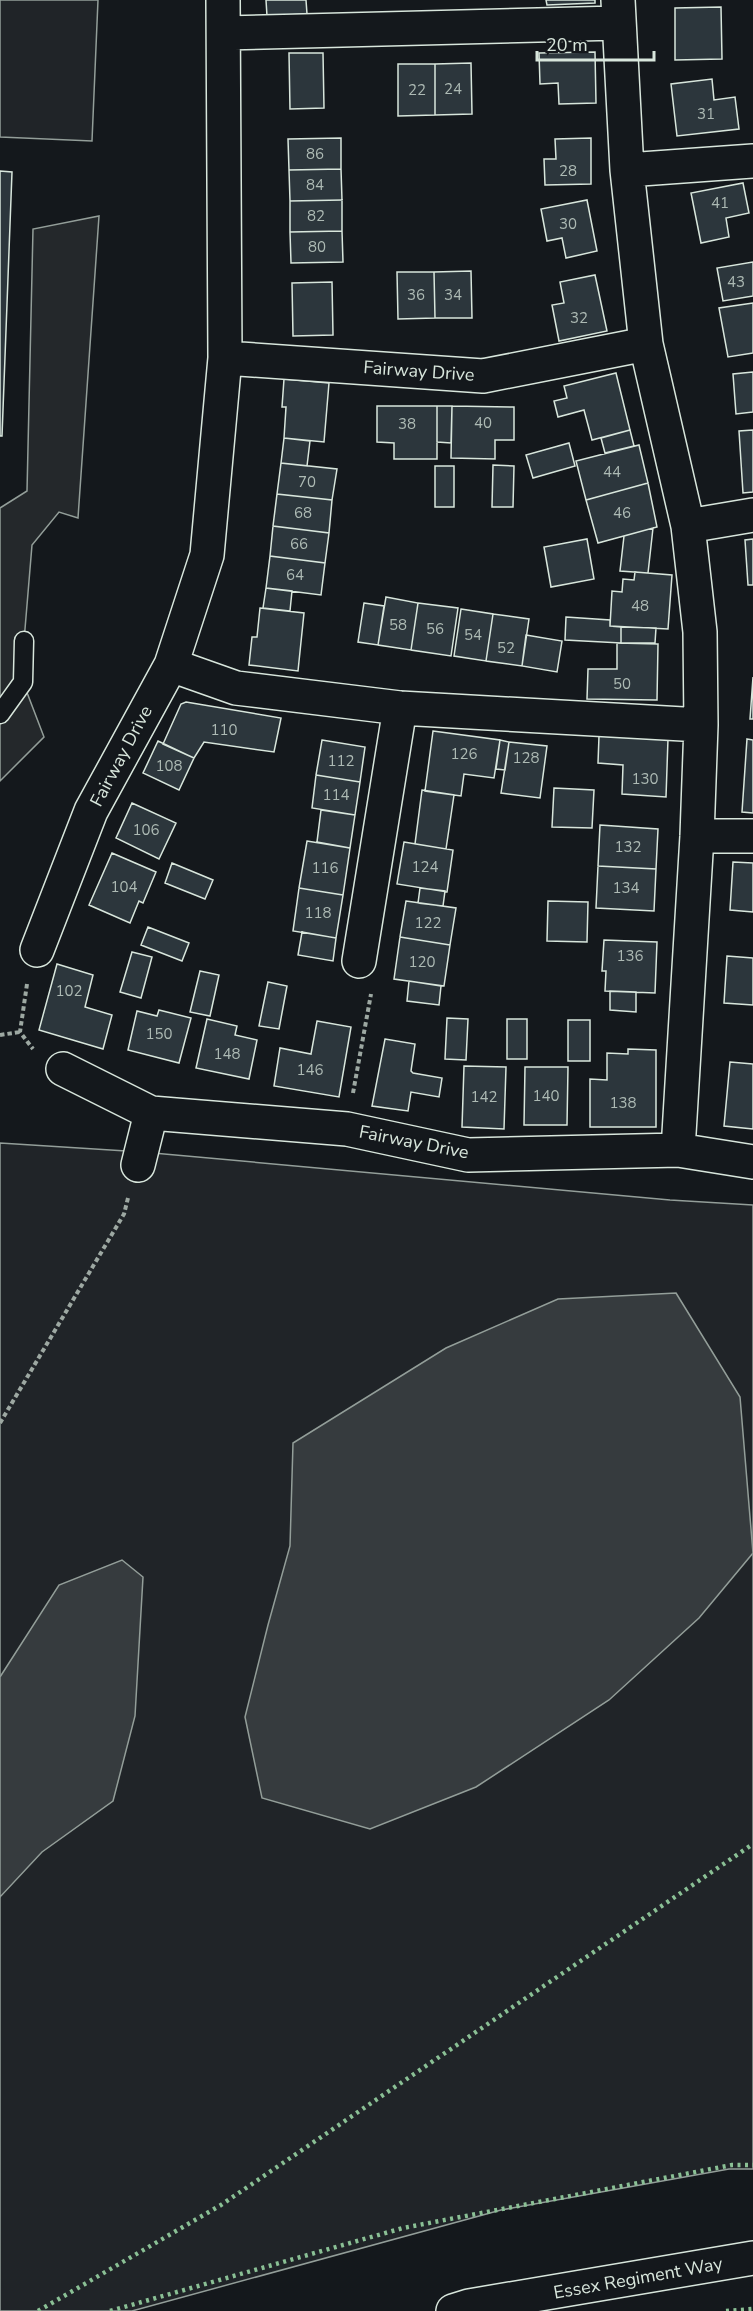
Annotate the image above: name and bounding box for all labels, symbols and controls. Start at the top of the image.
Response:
scale bar [537,24,654,62]
text: 20 m [546,33,588,57]
house number: 24 [444,79,462,99]
house number: 22 [408,80,426,100]
house number: 31 [697,104,715,124]
house number: 86 [306,144,324,164]
house number: 28 [559,161,577,181]
house number: 84 [306,175,324,195]
house number: 41 [711,193,729,213]
house number: 82 [307,206,325,226]
house number: 30 [559,214,577,234]
house number: 80 [308,237,326,257]
house number: 43 [727,272,745,292]
house number: 36 [407,285,425,305]
house number: 34 [444,285,462,305]
house number: 32 [570,308,588,328]
street label: Fairway Drive [363,355,475,387]
house number: 40 [474,413,492,433]
house number: 38 [398,414,416,434]
house number: 44 [603,462,621,482]
house number: 70 [298,472,316,492]
house number: 68 [294,503,312,523]
house number: 46 [613,503,631,523]
house number: 66 [290,534,308,554]
house number: 64 [286,565,304,585]
house number: 48 [631,596,649,616]
house number: 58 [389,615,407,635]
house number: 56 [426,619,444,639]
house number: 54 [464,625,482,645]
house number: 52 [497,638,515,658]
house number: 50 [613,674,631,694]
street label: Fairway Drive [84,701,158,811]
house number: 110 [210,720,238,740]
house number: 126 [450,744,478,764]
house number: 128 [512,748,540,768]
house number: 112 [327,751,355,771]
house number: 108 [155,756,183,776]
house number: 130 [631,769,659,789]
house number: 114 [322,785,350,805]
house number: 106 [132,820,160,840]
house number: 132 [614,837,642,857]
house number: 124 [411,857,439,877]
house number: 116 [311,858,339,878]
house number: 104 [110,877,138,897]
house number: 134 [612,878,640,898]
house number: 118 [304,903,332,923]
house number: 122 [414,913,442,933]
house number: 136 [616,946,644,966]
house number: 120 [408,952,436,972]
house number: 102 [55,981,83,1001]
house number: 150 [145,1024,173,1044]
house number: 148 [213,1044,241,1064]
house number: 146 [296,1060,324,1080]
house number: 140 [532,1086,560,1106]
house number: 142 [470,1087,498,1107]
house number: 138 [609,1093,637,1113]
street label: Fairway Drive [357,1120,471,1164]
street label: Essex Regiment Way [552,2251,725,2305]

